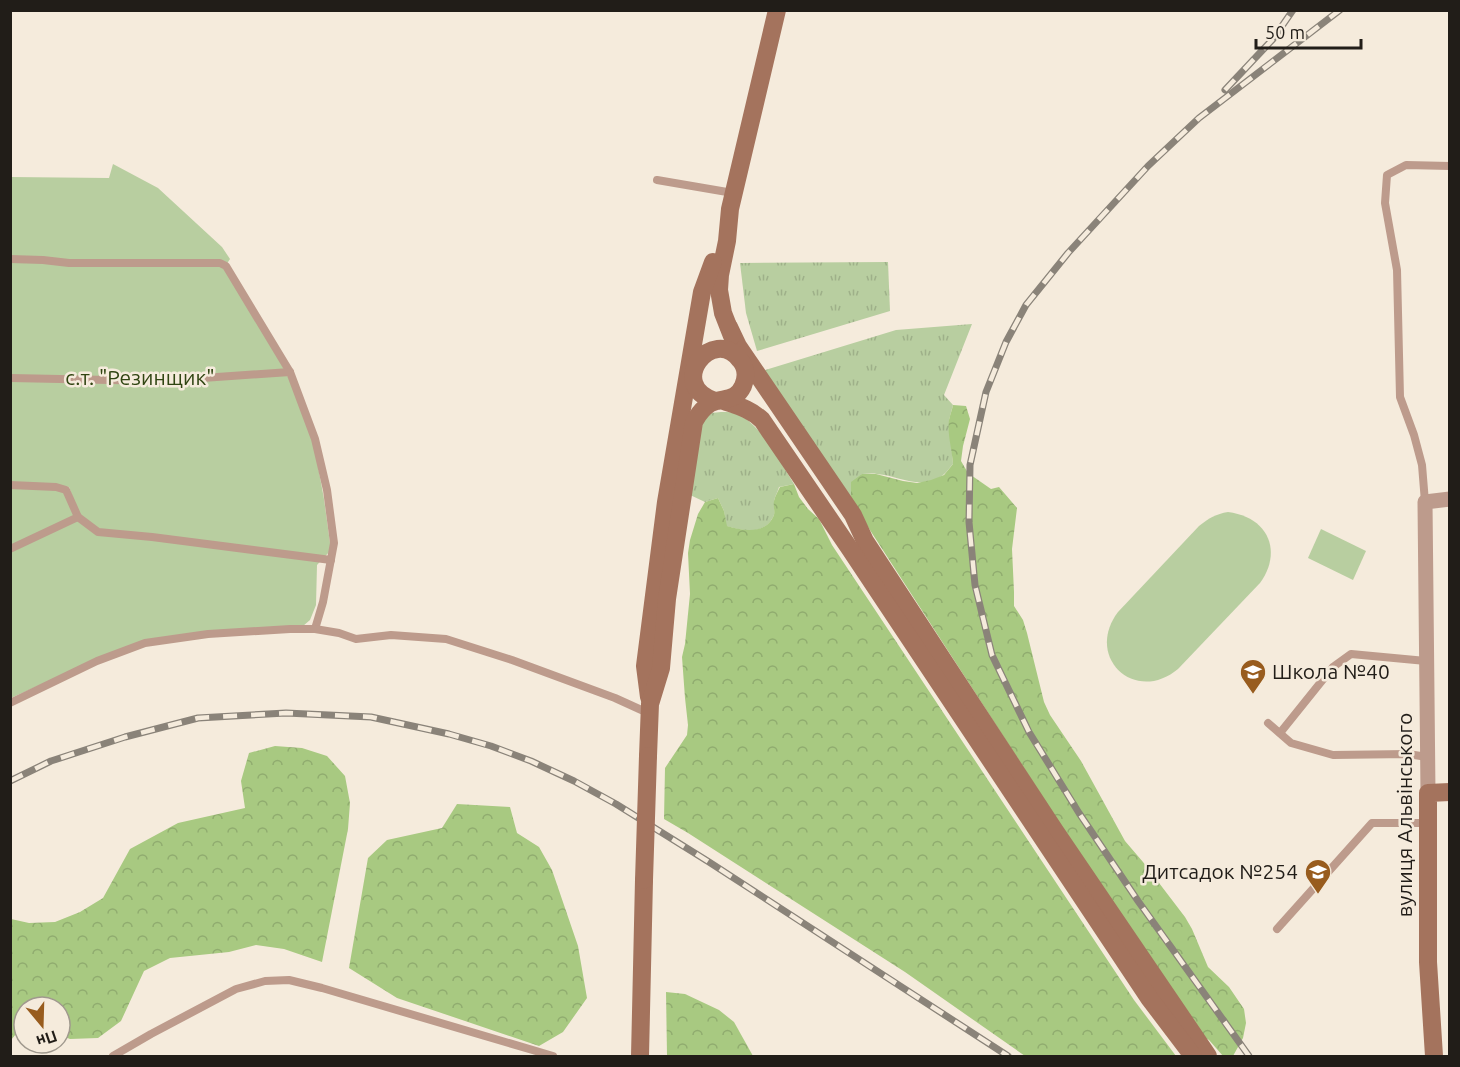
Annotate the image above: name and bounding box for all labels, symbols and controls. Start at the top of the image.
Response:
scale bar [1256,12,1361,50]
text: 50 m [1265,22,1305,42]
park label: с.т. "Резинщик" [65,365,215,389]
school or university icon: Школа №40 [1238,657,1268,695]
place label: Школа №40 [1272,659,1390,683]
street label: вулиця Альвінського [1392,713,1416,917]
school or university icon: Дитсадок №254 [1303,857,1333,895]
place label: Дитсадок №254 [1142,859,1298,883]
north arrow [12,995,72,1055]
text: Пн [34,1027,60,1051]

